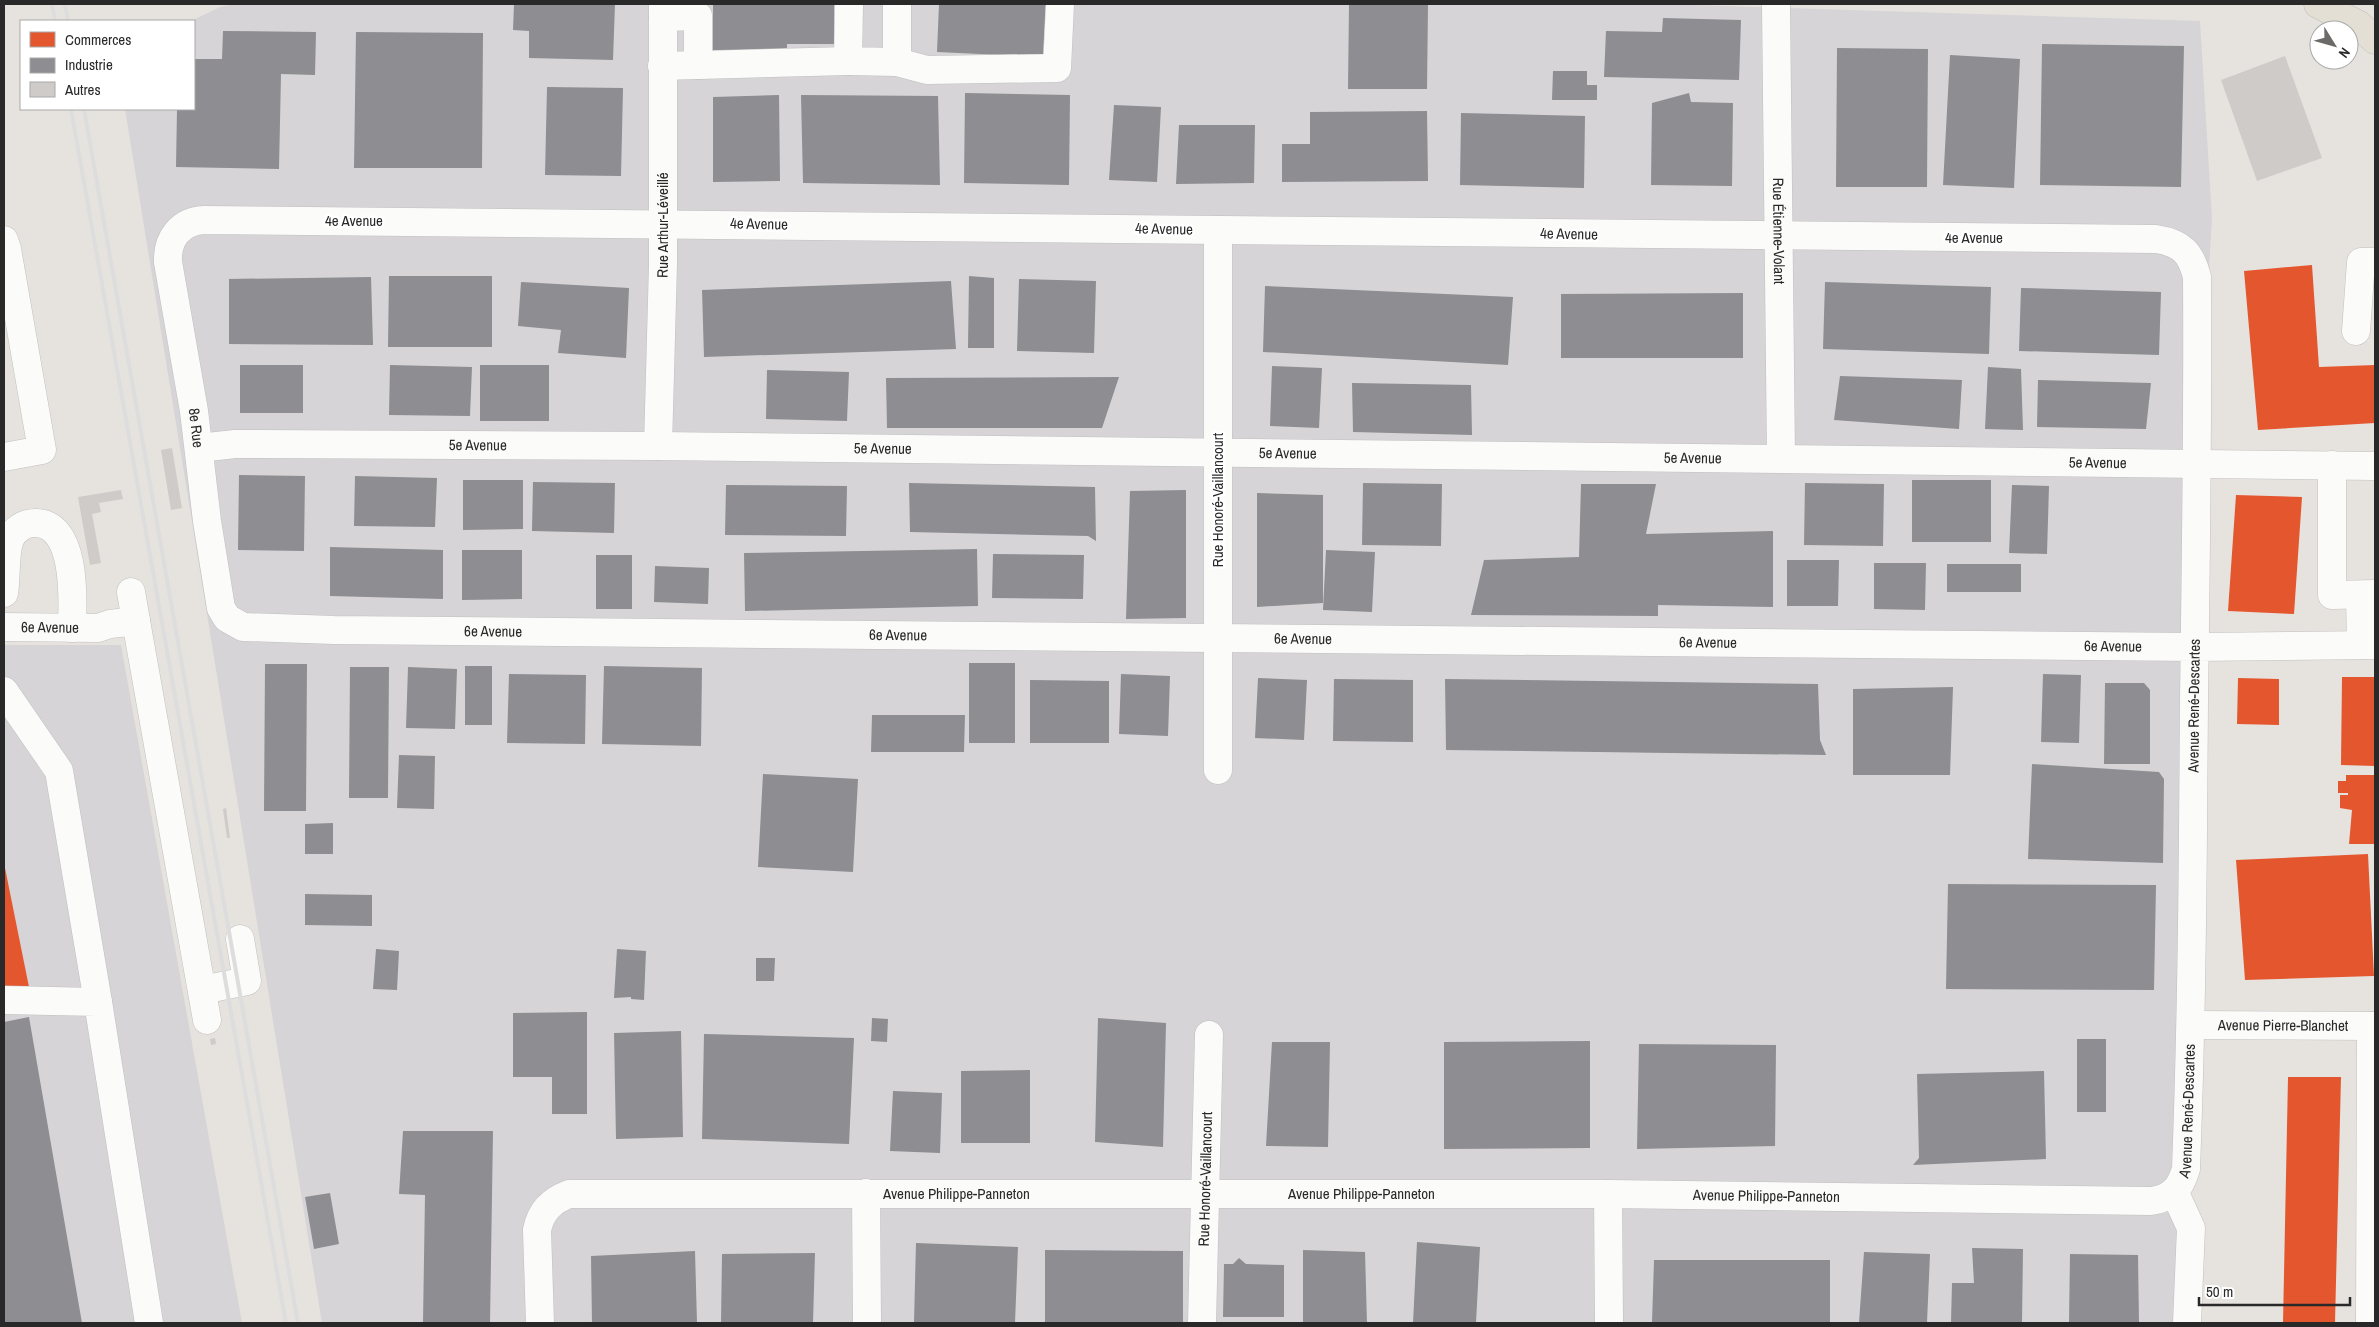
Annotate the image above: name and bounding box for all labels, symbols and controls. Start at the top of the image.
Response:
legend [20,20,195,110]
north arrow [2309,20,2359,70]
text: Commerces [65,29,131,50]
text: N [2335,44,2354,62]
text: Industrie [65,54,113,75]
text: Autres [64,79,101,100]
street label: Rue Arthur-Léveillé [652,172,673,278]
street label: Rue Étienne-Volant [1768,177,1790,285]
street label: 4e Avenue [325,210,383,231]
street label: 4e Avenue [730,212,788,235]
street label: 4e Avenue [1135,217,1193,240]
street label: 4e Avenue [1540,222,1598,245]
street label: 4e Avenue [1945,227,2003,248]
street label: 8e Rue [184,407,209,449]
street label: Rue Honoré-Vaillancourt [1207,432,1228,567]
street label: 5e Avenue [449,434,507,455]
street label: 5e Avenue [854,437,912,459]
street label: 5e Avenue [1259,442,1317,464]
street label: 5e Avenue [1664,447,1722,468]
street label: 5e Avenue [2069,451,2127,473]
street label: 6e Avenue [21,616,79,638]
street label: 6e Avenue [464,620,522,642]
street label: 6e Avenue [869,624,927,645]
street label: 6e Avenue [1274,628,1332,649]
street label: 6e Avenue [1679,631,1737,653]
street label: 6e Avenue [2084,635,2142,657]
street label: Avenue René-Descartes [2183,639,2205,774]
street label: Avenue Pierre-Blanchet [2217,1014,2349,1036]
street label: Avenue René-Descartes [2173,1044,2200,1182]
street label: Rue Honoré-Vaillancourt [1193,1111,1217,1247]
street label: Avenue Philippe-Panneton [882,1183,1030,1204]
street label: Avenue Philippe-Panneton [1287,1183,1435,1204]
street label: Avenue Philippe-Panneton [1692,1184,1840,1207]
scale bar [2199,1274,2350,1306]
text: 50 m [2206,1281,2233,1302]

